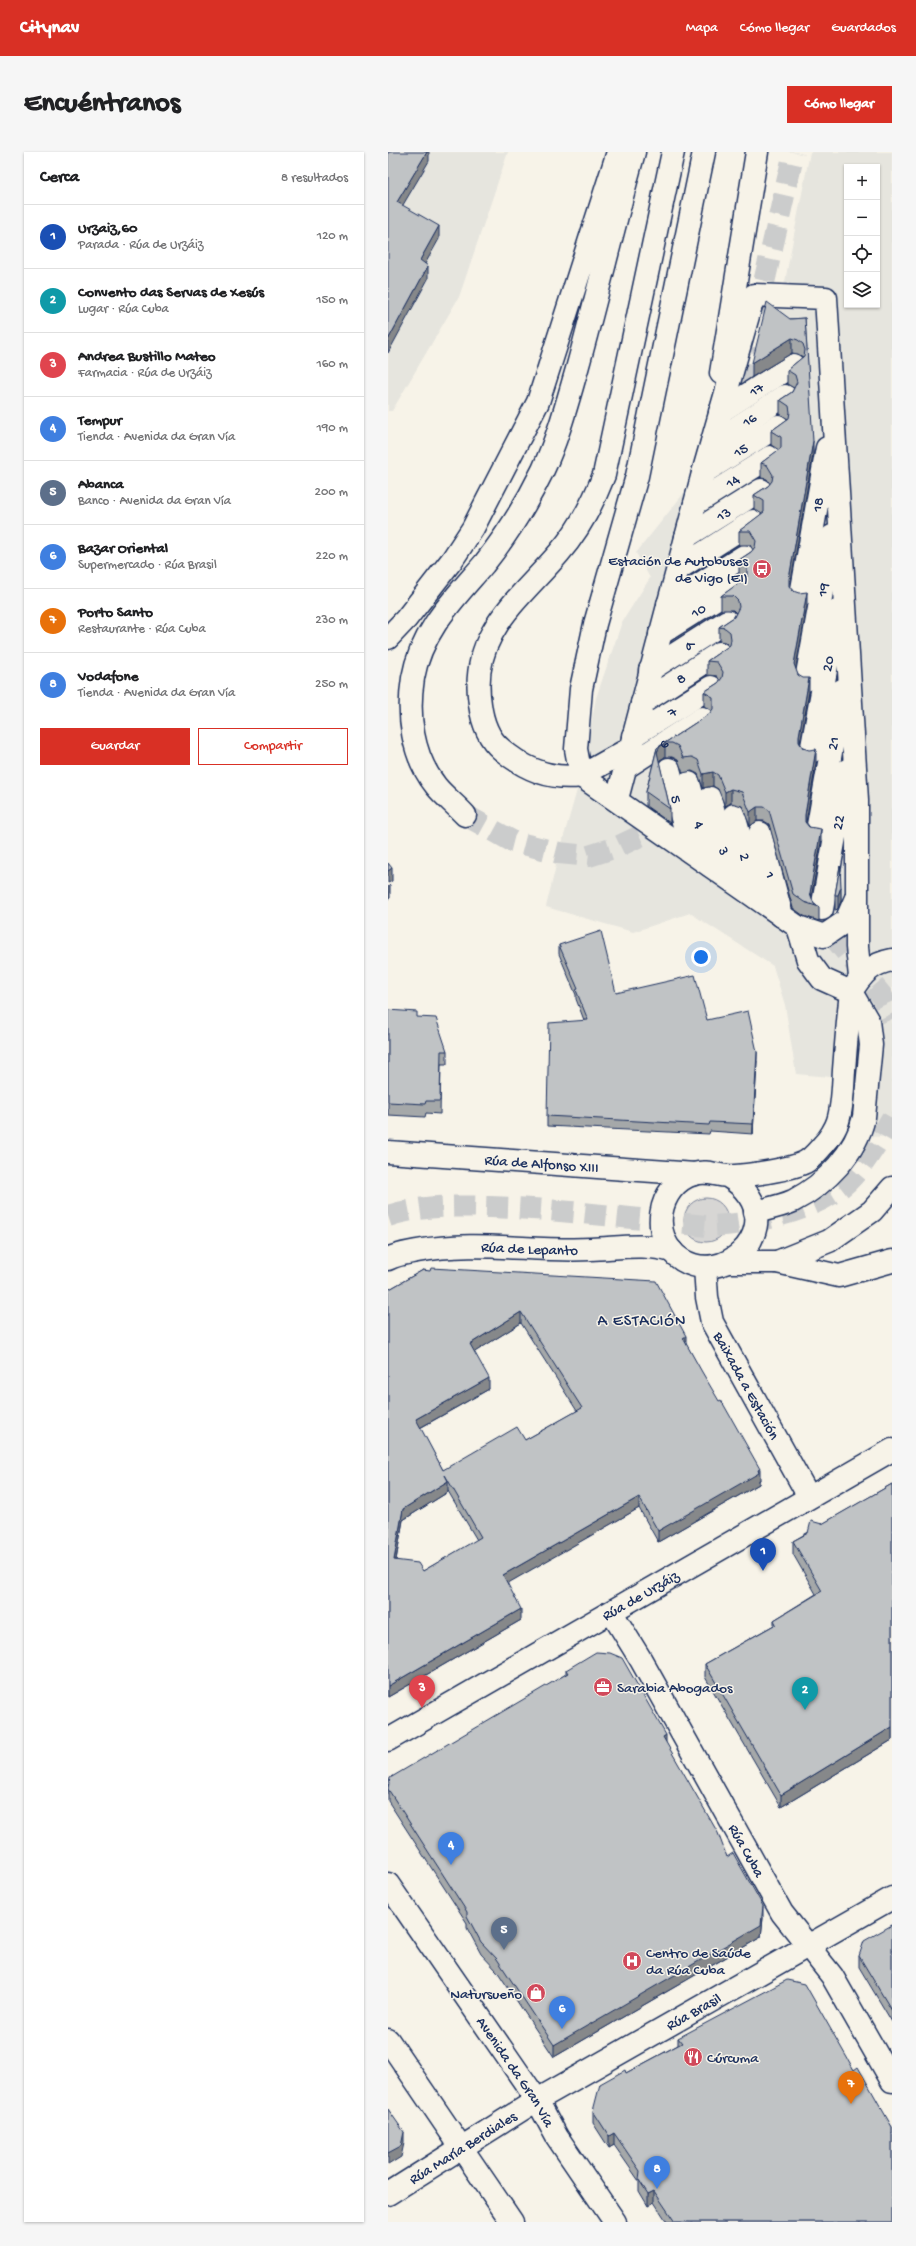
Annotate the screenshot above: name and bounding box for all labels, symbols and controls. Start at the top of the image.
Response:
text: Citynav [20,17,79,40]
text: Mapa [686,20,718,37]
text: Cómo llegar [740,20,809,37]
text: Guardados [831,20,896,37]
button: Cómo llegar [787,86,892,123]
text: Encuéntranos [24,88,180,121]
map controls [844,164,880,308]
button: + [844,164,880,200]
text: Cerca [40,168,79,188]
text: 8 resultados [281,171,348,186]
button: − [844,200,880,236]
text: Urzaiz,60 [78,220,138,238]
text: 1 [50,229,56,244]
text: 120 m [317,229,348,244]
button: locate [844,236,880,272]
text: Parada · Rúa de Urzáiz [78,238,204,253]
button: layers [844,272,880,308]
text: Convento das Servas de Xesús [78,284,264,302]
text: 2 [50,293,56,308]
text: 150 m [316,293,348,308]
text: Lugar · Rúa Cuba [78,302,169,317]
text: Andrea Bustillo Mateo [78,348,216,366]
text: 3 [50,357,56,372]
text: 160 m [316,357,348,372]
text: Farmacia · Rúa de Urzáiz [78,366,212,381]
street label: 17 [746,378,769,402]
street label: 16 [739,409,761,433]
text: Tempur [78,412,122,430]
text: 4 [50,421,56,436]
text: 190 m [317,421,348,436]
text: Tienda · Avenida da Gran Vía [78,430,235,445]
street label: 15 [730,440,752,463]
street label: 14 [722,471,744,494]
text: Abanca [78,476,124,494]
text: 5 [50,485,56,500]
text: 200 m [315,485,348,500]
text: Banco · Avenida da Gran Vía [78,494,231,509]
street label: 18 [809,496,829,514]
street label: 13 [713,504,735,527]
text: Bazar Oriental [78,540,168,558]
text: 6 [50,549,56,564]
text: 220 m [316,549,348,564]
place label: Estación de Autobuses de Vigo (EI) [608,553,748,588]
text: Supermercado · Rúa Brasil [78,558,217,573]
bus stop icon: Estación de Autobuses de Vigo (EI) [751,558,773,580]
street label: 19 [814,581,834,599]
street label: 10 [687,600,710,624]
text: Porto Santo [78,604,153,622]
text: 7 [50,613,56,628]
text: 230 m [315,613,348,628]
text: Restaurante · Rúa Cuba [78,622,206,637]
street label: 9 [681,642,700,651]
street label: 20 [819,654,840,673]
text: Vodafone [78,668,139,686]
street label: 8 [673,670,690,689]
text: 8 [49,677,57,692]
text: 250 m [315,677,348,692]
text: Tienda · Avenida da Gran Vía [78,686,235,701]
street label: 7 [664,703,682,723]
button: Guardar [40,728,190,765]
button: Compartir [198,728,348,765]
street label: 6 [657,735,673,754]
street label: 21 [824,736,845,752]
street label: 5 [665,793,685,806]
street label: 22 [829,814,850,832]
street label: 4 [688,819,708,831]
street label: 3 [713,844,733,858]
street label: 2 [734,851,753,863]
street label: 1 [759,869,779,880]
your location [691,947,711,967]
street label: Rúa de Alfonso XIII [484,1152,599,1178]
street label: Rúa de Lepanto [481,1239,578,1261]
district label: A ESTACIÓN [598,1313,686,1332]
street label: Baixada a Estación [708,1328,783,1443]
pin: 1 [750,1538,776,1571]
street label: Rúa de Urzáiz [600,1567,683,1626]
pin: 3 [409,1675,435,1708]
office icon: Sarabia Abogados [592,1676,614,1698]
pin: 2 [792,1677,818,1710]
place label: Sarabia Abogados [617,1680,733,1698]
street label: Rúa Cuba [723,1821,768,1882]
pin: 4 [438,1832,464,1865]
pin: 5 [491,1917,517,1950]
place label: Centro de Saúde da Rúa Cuba [646,1945,751,1980]
hospital icon: Centro de Saúde da Rúa Cuba [621,1950,643,1972]
shop icon: Natursueño [525,1982,547,2004]
place label: Natursueño [450,1986,522,2004]
street label: Rúa Brasil [664,1990,725,2036]
pin: 6 [549,1996,575,2029]
street label: Avenida da Gran Vía [471,2014,557,2131]
restaurant icon: Cúrcuma [682,2046,704,2068]
place label: Cúrcuma [707,2050,759,2068]
pin: 7 [838,2071,864,2104]
street label: Rúa María Berdiales [406,2108,521,2189]
pin: 8 [644,2156,670,2189]

